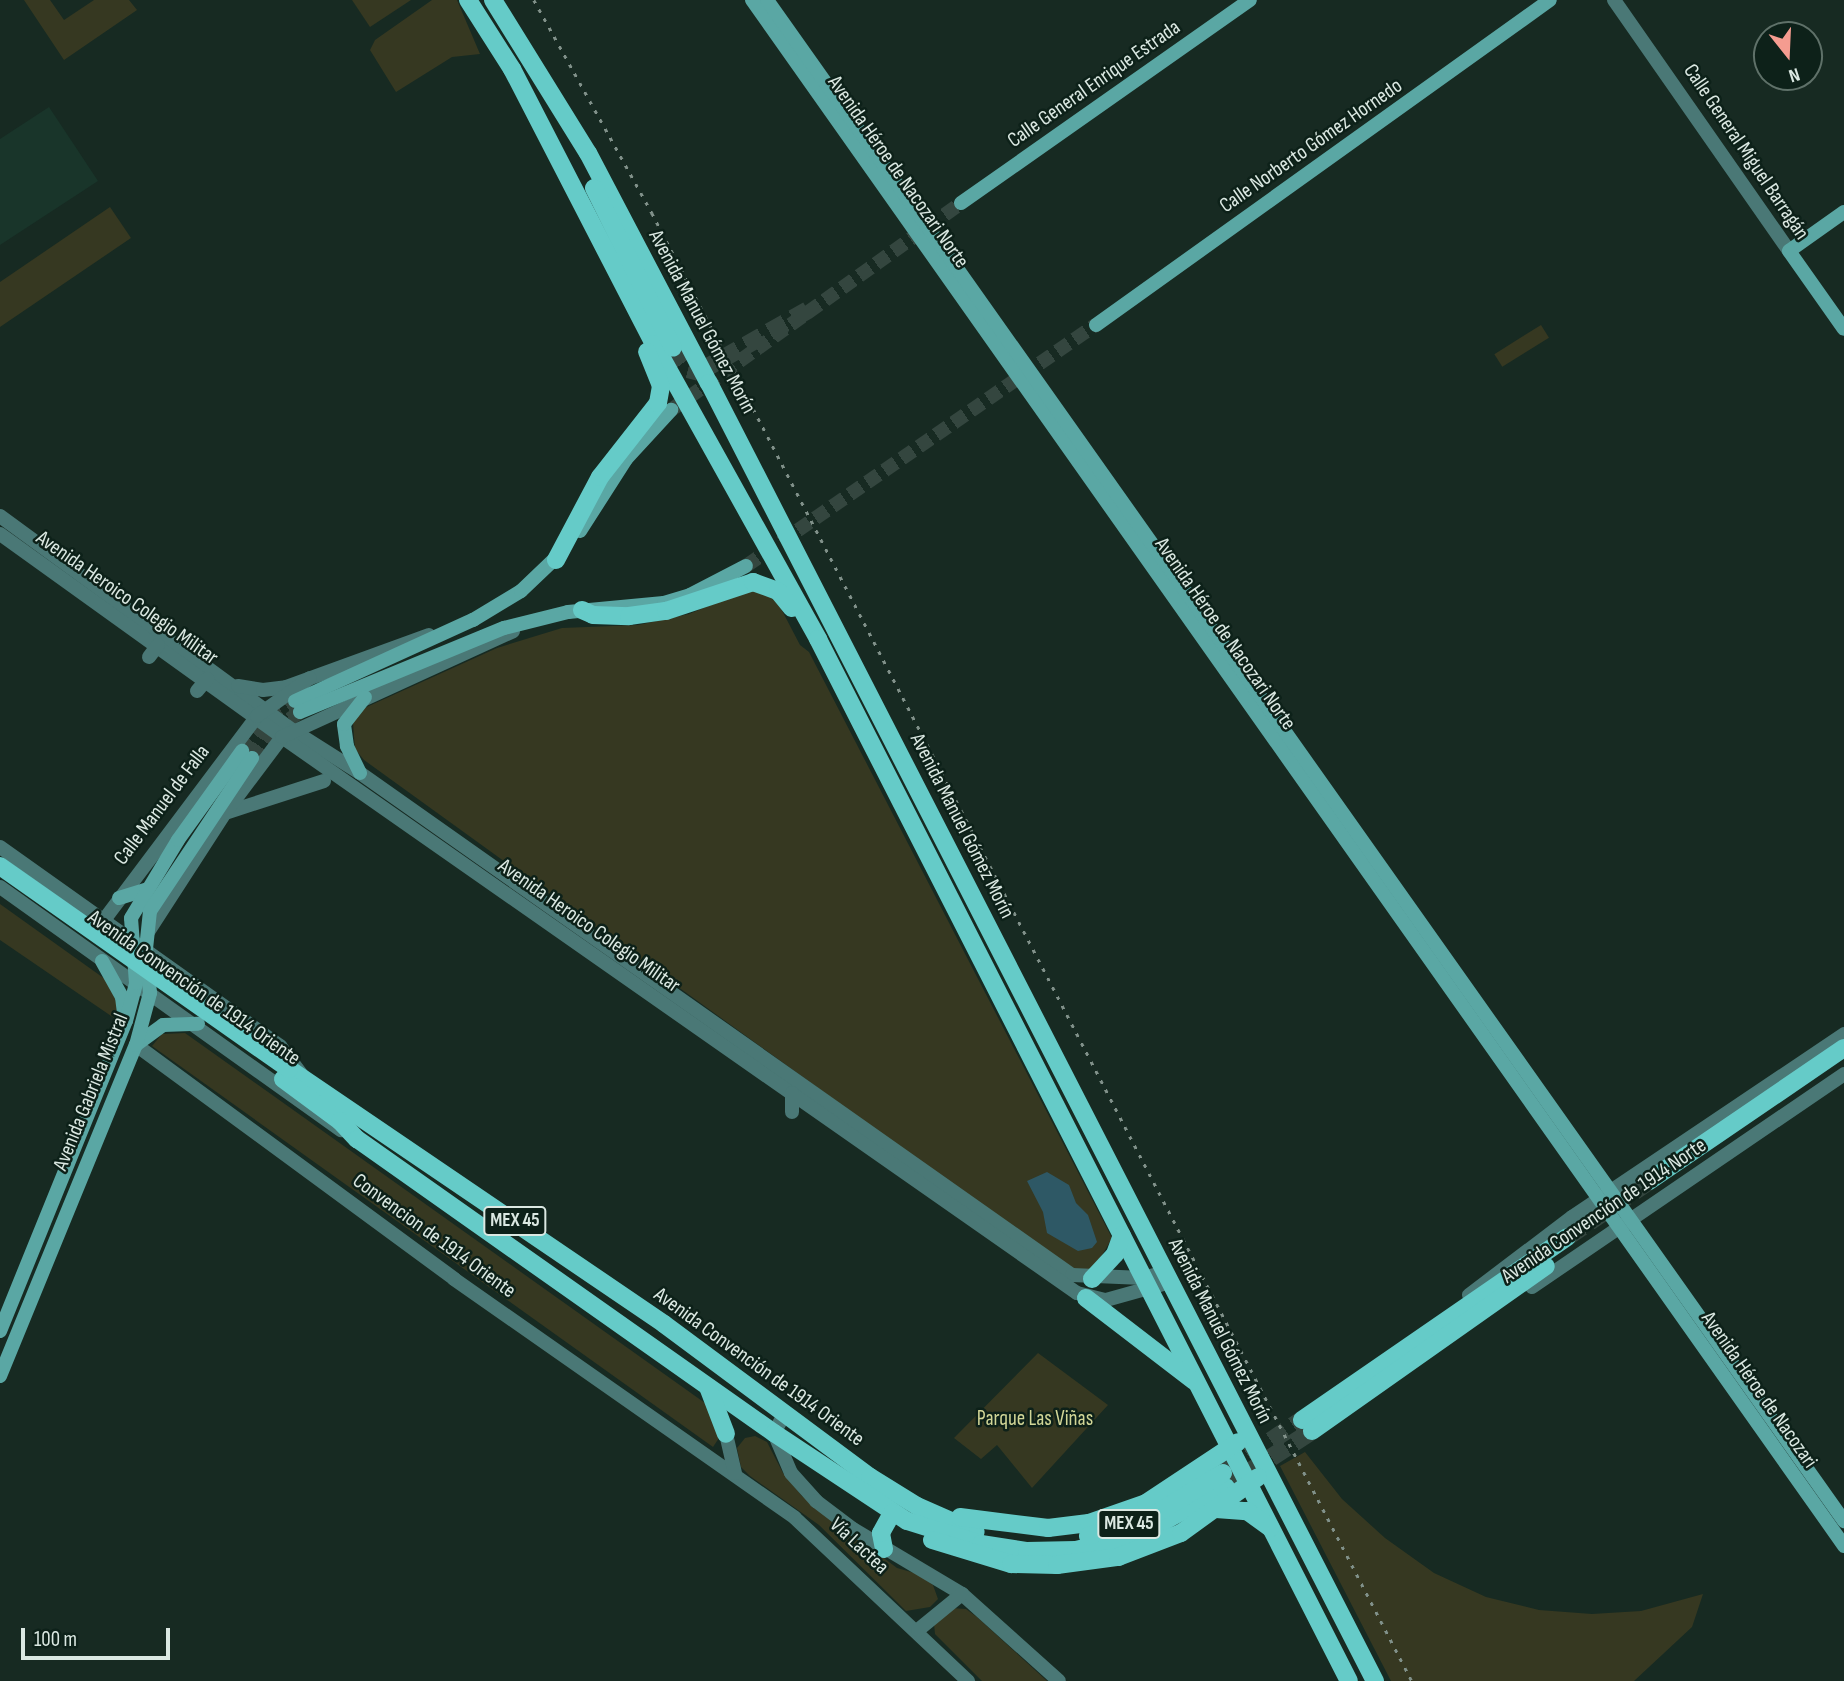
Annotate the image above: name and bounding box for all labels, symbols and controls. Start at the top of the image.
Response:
street label: Calle General Enrique Estrada [1003,15,1185,153]
north arrow [1753,21,1823,91]
street label: Calle General Miguel Barragán [1678,59,1814,245]
text: N [1786,62,1802,87]
street label: Avenida Héroe de Nacozari Norte [822,71,974,273]
street label: Calle Norberto Gómez Hornedo [1215,73,1407,219]
street label: Avenida Manuel Gómez Morín [643,226,761,418]
street label: Avenida Heroico Colegio Militar [31,526,223,670]
street label: Avenida Héroe de Nacozari Norte [1149,533,1301,735]
street label: Avenida Manuel Gómez Morín [904,729,1020,923]
street label: Calle Manuel de Falla [109,740,215,870]
street label: Avenida Heroico Colegio Militar [493,854,685,998]
street label: Avenida Convención de 1914 Oriente [83,905,305,1071]
street label: Avenida Gabriela Mistral [48,1010,134,1174]
street label: Avenida Convención de 1914 Norte [1497,1133,1711,1289]
street label: Convencion de 1914 Oriente [347,1168,521,1304]
road number: MEX 45 [482,1205,548,1236]
street label: Avenida Manuel Gómez Morín [1162,1234,1278,1428]
street label: Avenida Convención de 1914 Oriente [649,1282,869,1452]
street label: Avenida Héroe de Nacozari [1696,1307,1822,1473]
park label: Parque Las Viñas [977,1406,1093,1432]
road number: MEX 45 [1096,1508,1162,1540]
street label: Vía Lactea [824,1512,894,1580]
scale bar [24,1614,173,1658]
text: 100 m [34,1627,77,1652]

